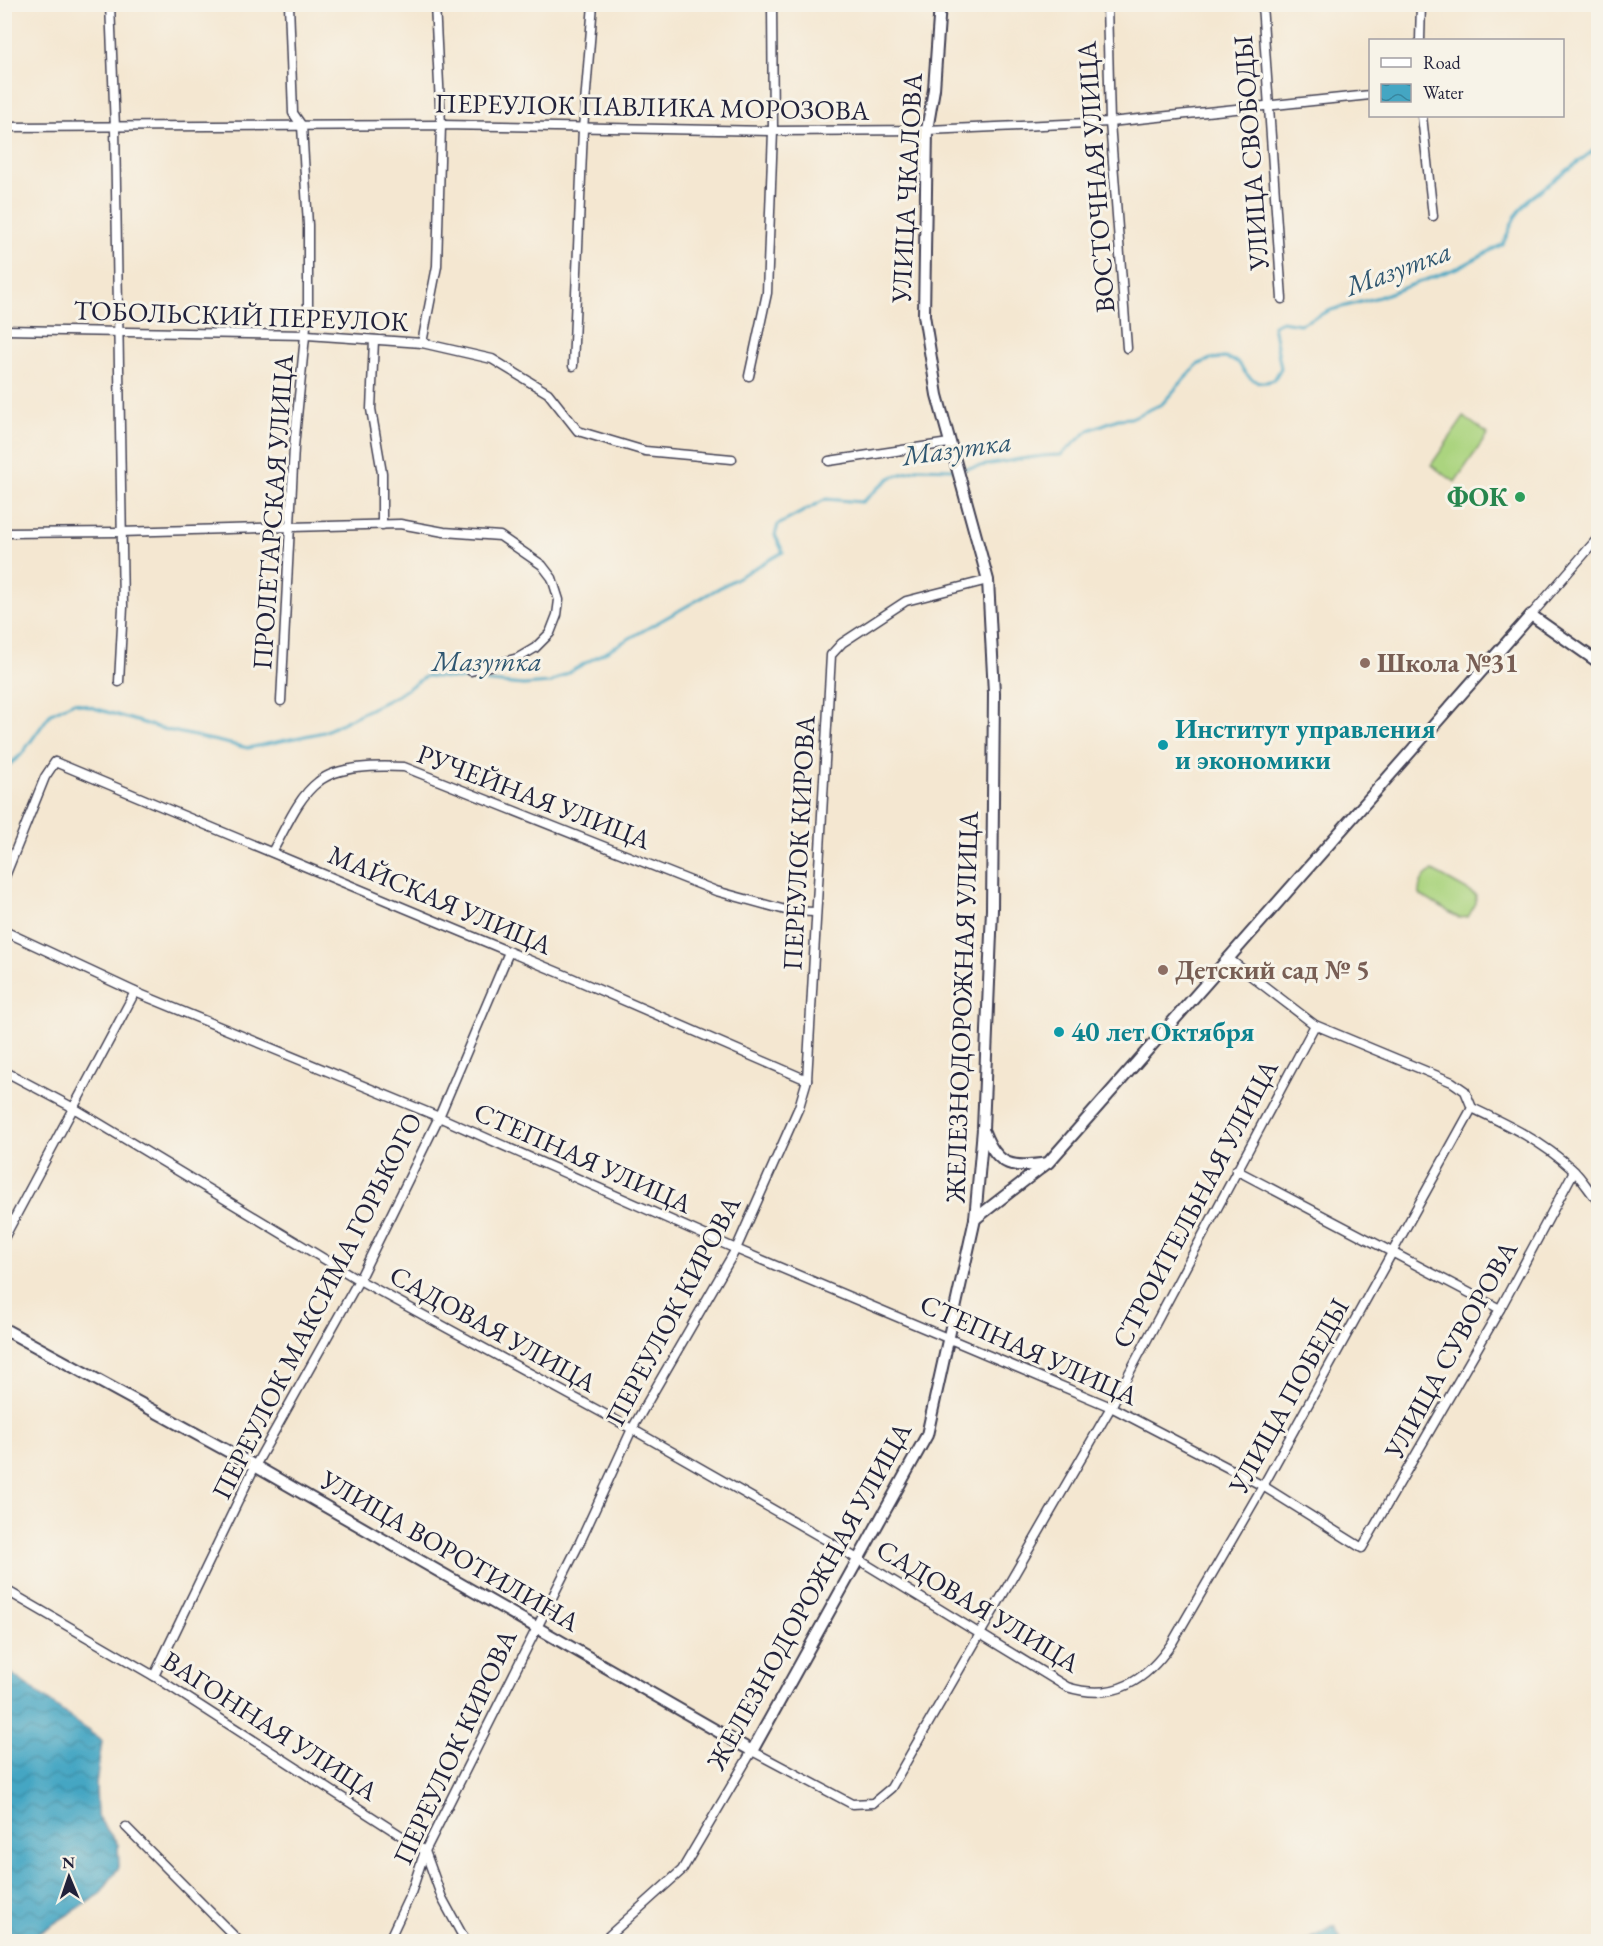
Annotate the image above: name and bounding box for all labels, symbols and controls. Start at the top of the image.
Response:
street label: УЛИЦА СВОБОДЫ [1225,34,1276,273]
legend [1369,39,1564,117]
street label: ВОСТОЧНАЯ УЛИЦА [1069,40,1122,314]
text: Road [1423,51,1462,74]
street label: УЛИЦА ЧКАЛОВА [883,72,930,305]
text: Water [1423,81,1464,104]
street label: ПЕРЕУЛОК ПАВЛИКА МОРОЗОВА [434,85,870,128]
water label: Мазутка [1338,232,1456,304]
street label: ТОБОЛЬСКИЙ ПЕРЕУЛОК [73,292,409,339]
street label: ПРОЛЕТАРСКАЯ УЛИЦА [244,353,301,671]
water label: Мазутка [898,423,1014,474]
place label: ФОК [1447,479,1509,514]
marker: ФОК [1513,490,1527,504]
water label: Мазутка [430,643,542,679]
place label: Школа №31 [1377,645,1519,680]
marker: Школа №31 [1358,656,1372,670]
place label: Институт управления и экономики [1175,711,1436,777]
street label: ПЕРЕУЛОК КИРОВА [774,714,823,972]
street label: РУЧЕЙНАЯ УЛИЦА [412,736,656,857]
marker: Институт управления и экономики [1156,738,1170,752]
street label: ЖЕЛЕЗНОДОРОЖНАЯ УЛИЦА [937,810,986,1205]
street label: МАЙСКАЯ УЛИЦА [323,837,558,963]
place label: Детский сад № 5 [1175,952,1370,987]
marker: Детский сад № 5 [1156,963,1170,977]
place label: 40 лет Октября [1071,1014,1254,1049]
marker: 40 лет Октября [1052,1025,1066,1039]
street label: СТРОИТЕЛЬНАЯ УЛИЦА [1104,1053,1286,1354]
street label: СТЕПНАЯ УЛИЦА [469,1094,698,1221]
street label: ПЕРЕУЛОК МАКСИМА ГОРЬКОГО [203,1106,430,1505]
street label: ПЕРЕУЛОК КИРОВА [597,1189,748,1432]
street label: УЛИЦА СУВОРОВА [1376,1234,1525,1466]
street label: САДОВАЯ УЛИЦА [384,1257,603,1400]
street label: СТЕПНАЯ УЛИЦА [915,1286,1144,1413]
street label: УЛИЦА ПОБЕДЫ [1220,1292,1357,1500]
street label: ЖЕЛЕЗНОДОРОЖНАЯ УЛИЦА [698,1415,919,1777]
street label: УЛИЦА ВОРОТИЛИНА [313,1461,587,1639]
street label: САДОВАЯ УЛИЦА [870,1531,1087,1680]
street label: ПЕРЕУЛОК КИРОВА [385,1623,525,1870]
street label: ВАГОННАЯ УЛИЦА [156,1643,385,1809]
north arrow [39,1847,99,1907]
text: N [62,1852,75,1873]

